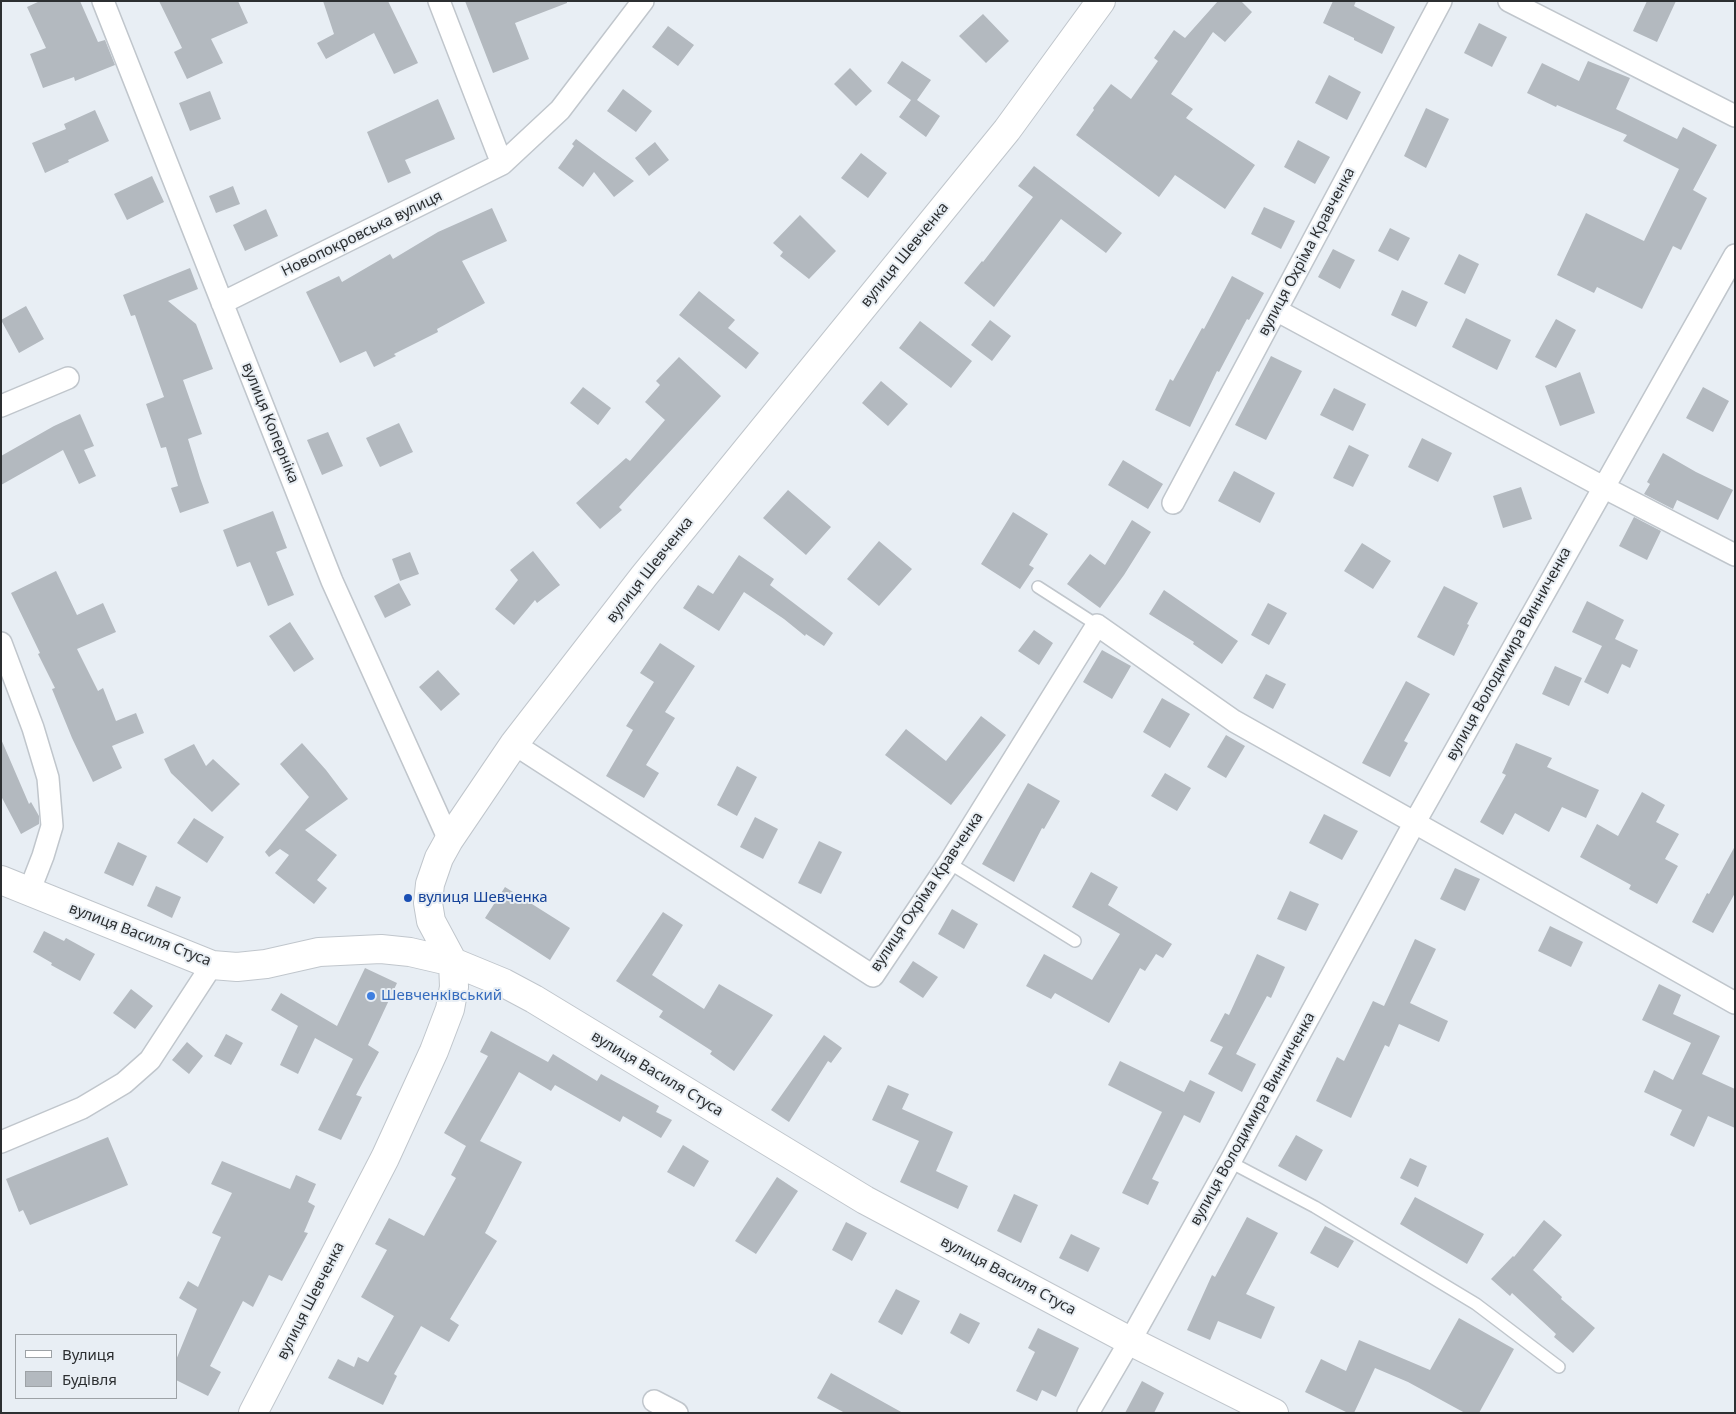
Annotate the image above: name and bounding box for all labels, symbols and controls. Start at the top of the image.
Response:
street label: вулиця Охріма Кравченка [1255,165,1359,339]
street label: Новопокровська вулиця [279,187,445,281]
street label: вулиця Шевченка [857,199,953,311]
street label: вулиця Коперніка [238,360,302,486]
street label: вулиця Шевченка [603,513,697,627]
street label: вулиця Володимира Винниченка [1443,544,1575,764]
street label: вулиця Охріма Кравченка [867,809,987,975]
place label: вулиця Шевченка [418,889,548,907]
marker: вулиця Шевченка [402,892,414,904]
street label: вулиця Василя Стуса [66,900,214,970]
place label: Шевченківський [381,987,502,1005]
marker: Шевченківський [365,990,377,1002]
street label: вулиця Володимира Винниченка [1187,1009,1319,1229]
street label: вулиця Василя Стуса [588,1027,726,1121]
street label: вулиця Василя Стуса [937,1233,1079,1319]
street label: вулиця Шевченка [274,1239,348,1363]
legend [15,1334,178,1399]
text: Вулиця [62,1344,115,1364]
text: Будівля [62,1369,117,1389]

